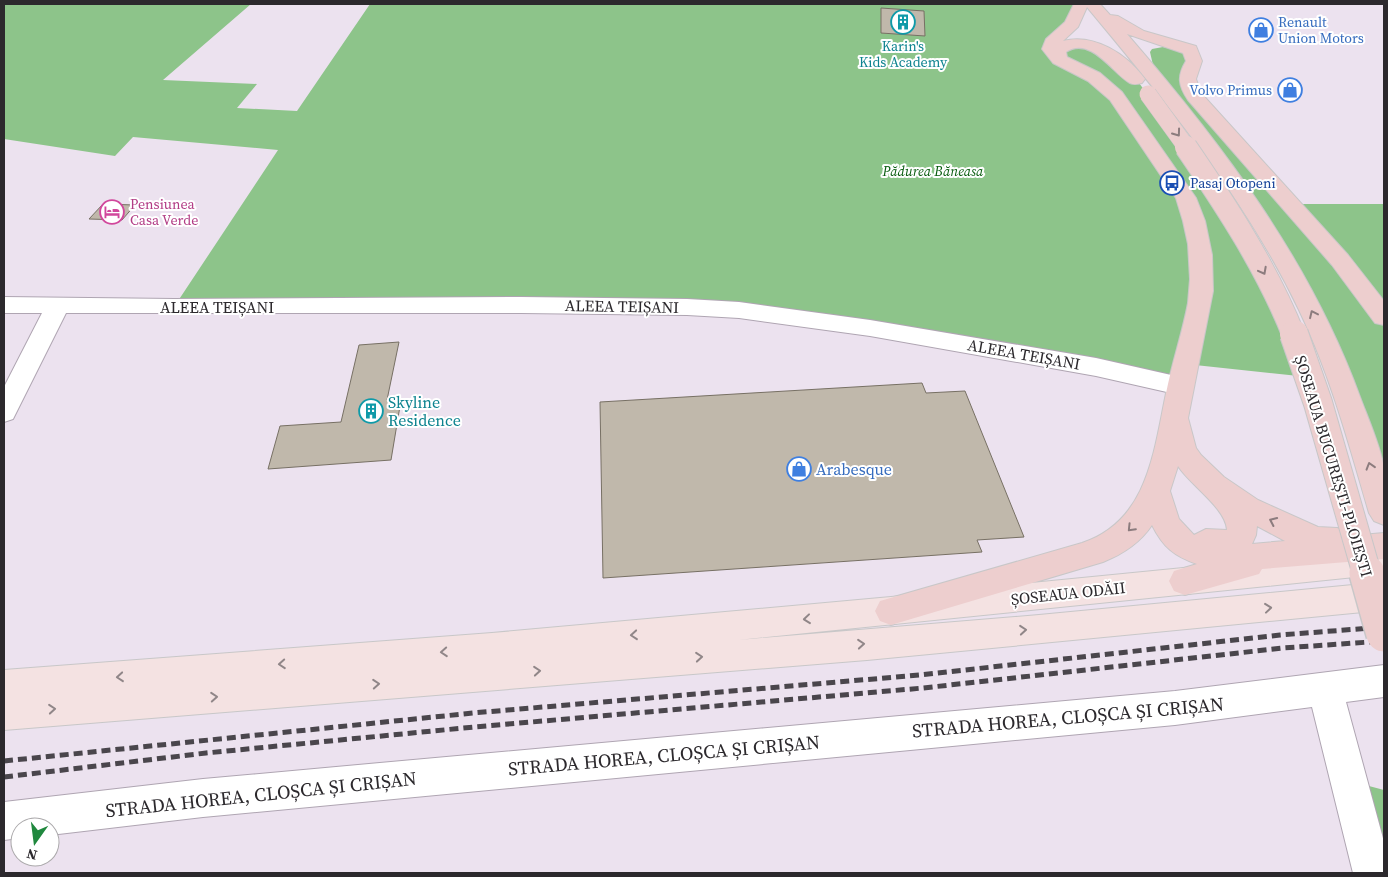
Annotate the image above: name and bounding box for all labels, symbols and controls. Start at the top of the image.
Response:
building icon: Karin's Kids Academy [890,9,916,35]
place label: Renault Union Motors [1278,12,1364,48]
shop icon: Renault Union Motors [1248,17,1274,43]
place label: Karin's Kids Academy [859,36,948,72]
shop icon: Volvo Primus [1277,77,1303,103]
place label: Volvo Primus [1189,80,1272,100]
one-way arrow [1171,127,1180,137]
park label: Pădurea Băneasa [882,161,984,181]
bus stop icon: Pasaj Otopeni [1159,170,1185,196]
place label: Pasaj Otopeni [1190,173,1276,193]
place label: Pensiunea Casa Verde [130,194,198,230]
hotel icon: Pensiunea Casa Verde [99,199,125,225]
one-way arrow [1257,265,1267,274]
street label: ALEEA TEIȘANI [565,294,679,318]
street label: ALEEA TEIȘANI [160,296,274,318]
one-way arrow [1308,310,1319,319]
street label: ALEEA TEIȘANI [966,333,1082,375]
street label: ȘOSEAUA BUCUREȘTI-PLOIEȘTI [1290,352,1378,580]
place label: Skyline Residence [388,391,461,431]
building icon: Skyline Residence [358,398,384,424]
shop icon: Arabesque [786,456,812,482]
place label: Arabesque [816,458,892,480]
one-way arrow [1365,463,1375,471]
one-way arrow [1269,516,1278,527]
one-way arrow [1128,522,1137,531]
street label: ȘOSEAUA ODĂII [1010,576,1126,610]
one-way arrow [1264,603,1272,614]
one-way arrow [803,613,811,624]
one-way arrow [1019,624,1027,635]
one-way arrow [630,629,638,640]
one-way arrow [857,638,865,649]
one-way arrow [439,646,447,657]
one-way arrow [695,652,703,663]
one-way arrow [277,658,285,669]
one-way arrow [533,666,541,677]
one-way arrow [115,671,123,682]
one-way arrow [373,679,381,690]
street label: STRADA HOREA, CLOȘCA ȘI CRIȘAN [911,690,1225,744]
one-way arrow [211,691,219,702]
one-way arrow [49,704,57,715]
street label: STRADA HOREA, CLOȘCA ȘI CRIȘAN [507,728,821,782]
street label: STRADA HOREA, CLOȘCA ȘI CRIȘAN [104,765,418,823]
north arrow [10,817,60,867]
text: N [24,844,39,866]

